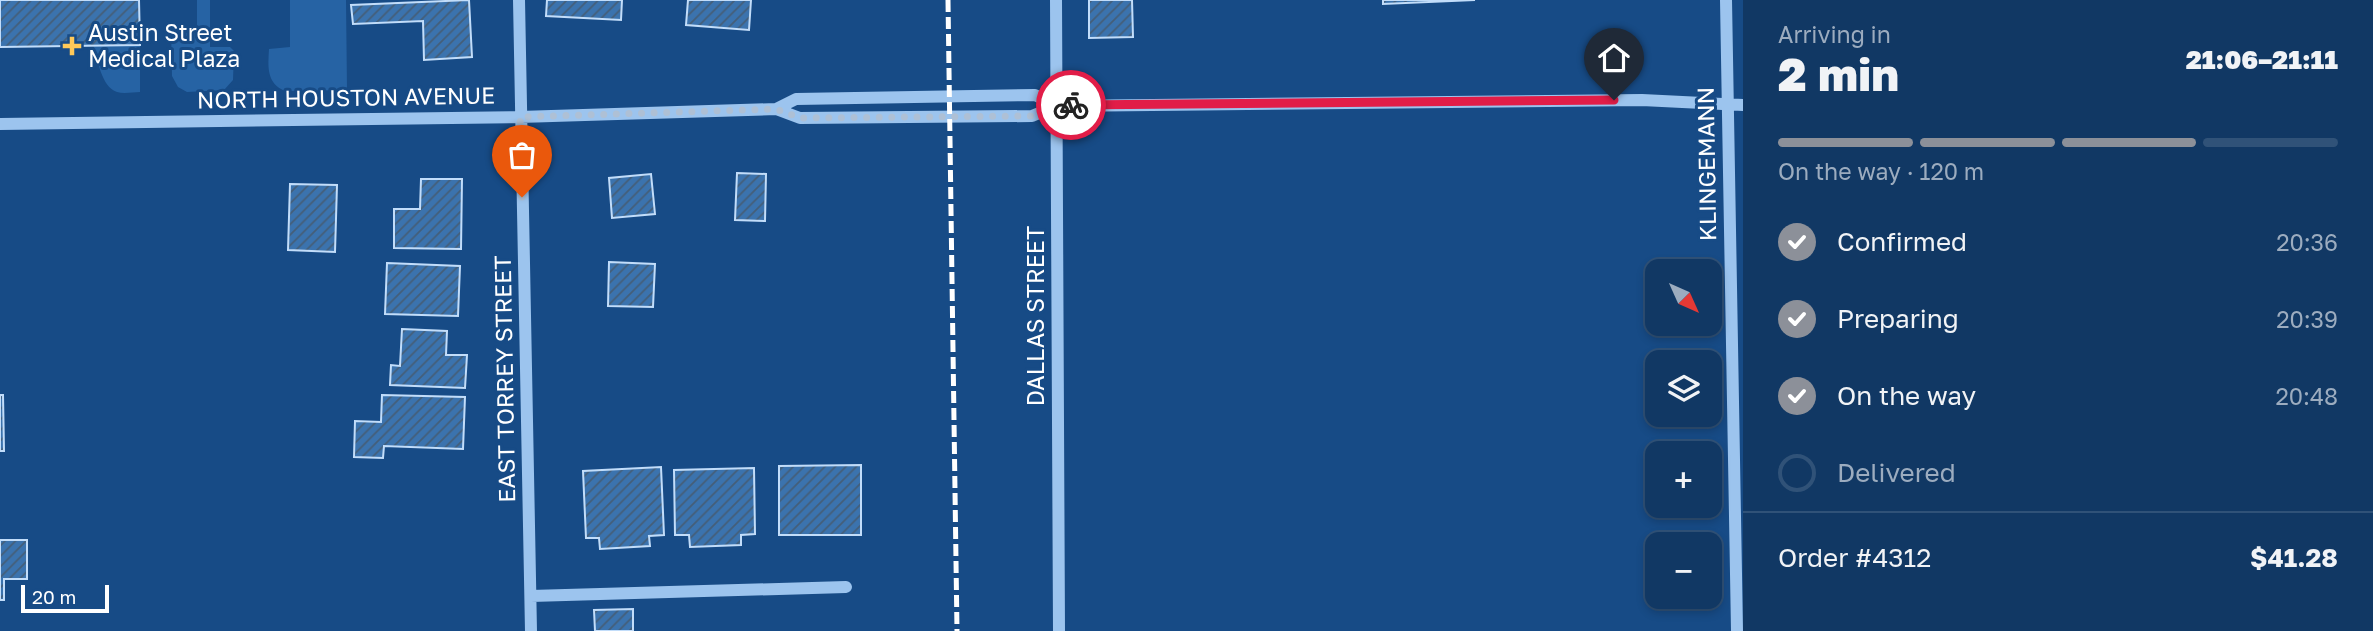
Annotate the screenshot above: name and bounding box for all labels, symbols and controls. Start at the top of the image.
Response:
place label: Austin Street Medical Plaza [88,18,240,72]
text: Arriving in [1778,20,1891,48]
pin [1584,28,1644,100]
marker: Austin Street Medical Plaza [62,36,82,56]
icon: home [1595,39,1633,77]
text: 21:06–21:11 [2186,44,2338,75]
text: 2 min [1778,46,1899,101]
courier [1036,70,1106,140]
street label: NORTH HOUSTON AVENUE [197,80,495,114]
icon: bike [1052,86,1090,124]
street label: KLINGEMANN [1691,87,1721,241]
pin [492,125,552,197]
icon: bag [503,136,541,174]
text: On the way · 120 m [1778,157,1984,185]
icon: check [1778,223,1816,261]
street label: DALLAS STREET [1021,226,1049,406]
text: Confirmed [1837,226,1967,257]
text: 20:36 [2276,228,2338,256]
street label: EAST TORREY STREET [488,255,520,503]
north arrow [1645,259,1722,336]
map controls [1645,259,1722,609]
icon: check [1778,300,1816,338]
text: Preparing [1837,303,1959,334]
text: 20:39 [2276,305,2338,333]
button: layers [1645,350,1722,427]
icon: check [1778,377,1816,415]
text: On the way [1837,380,1976,411]
text: 20:48 [2275,382,2338,410]
button: + [1645,441,1722,518]
text: Delivered [1837,457,1956,488]
button: − [1645,532,1722,609]
text: Order #4312 [1778,542,1931,573]
text: $41.28 [2250,542,2338,573]
scale bar [21,582,108,614]
text: 20 m [32,585,76,608]

